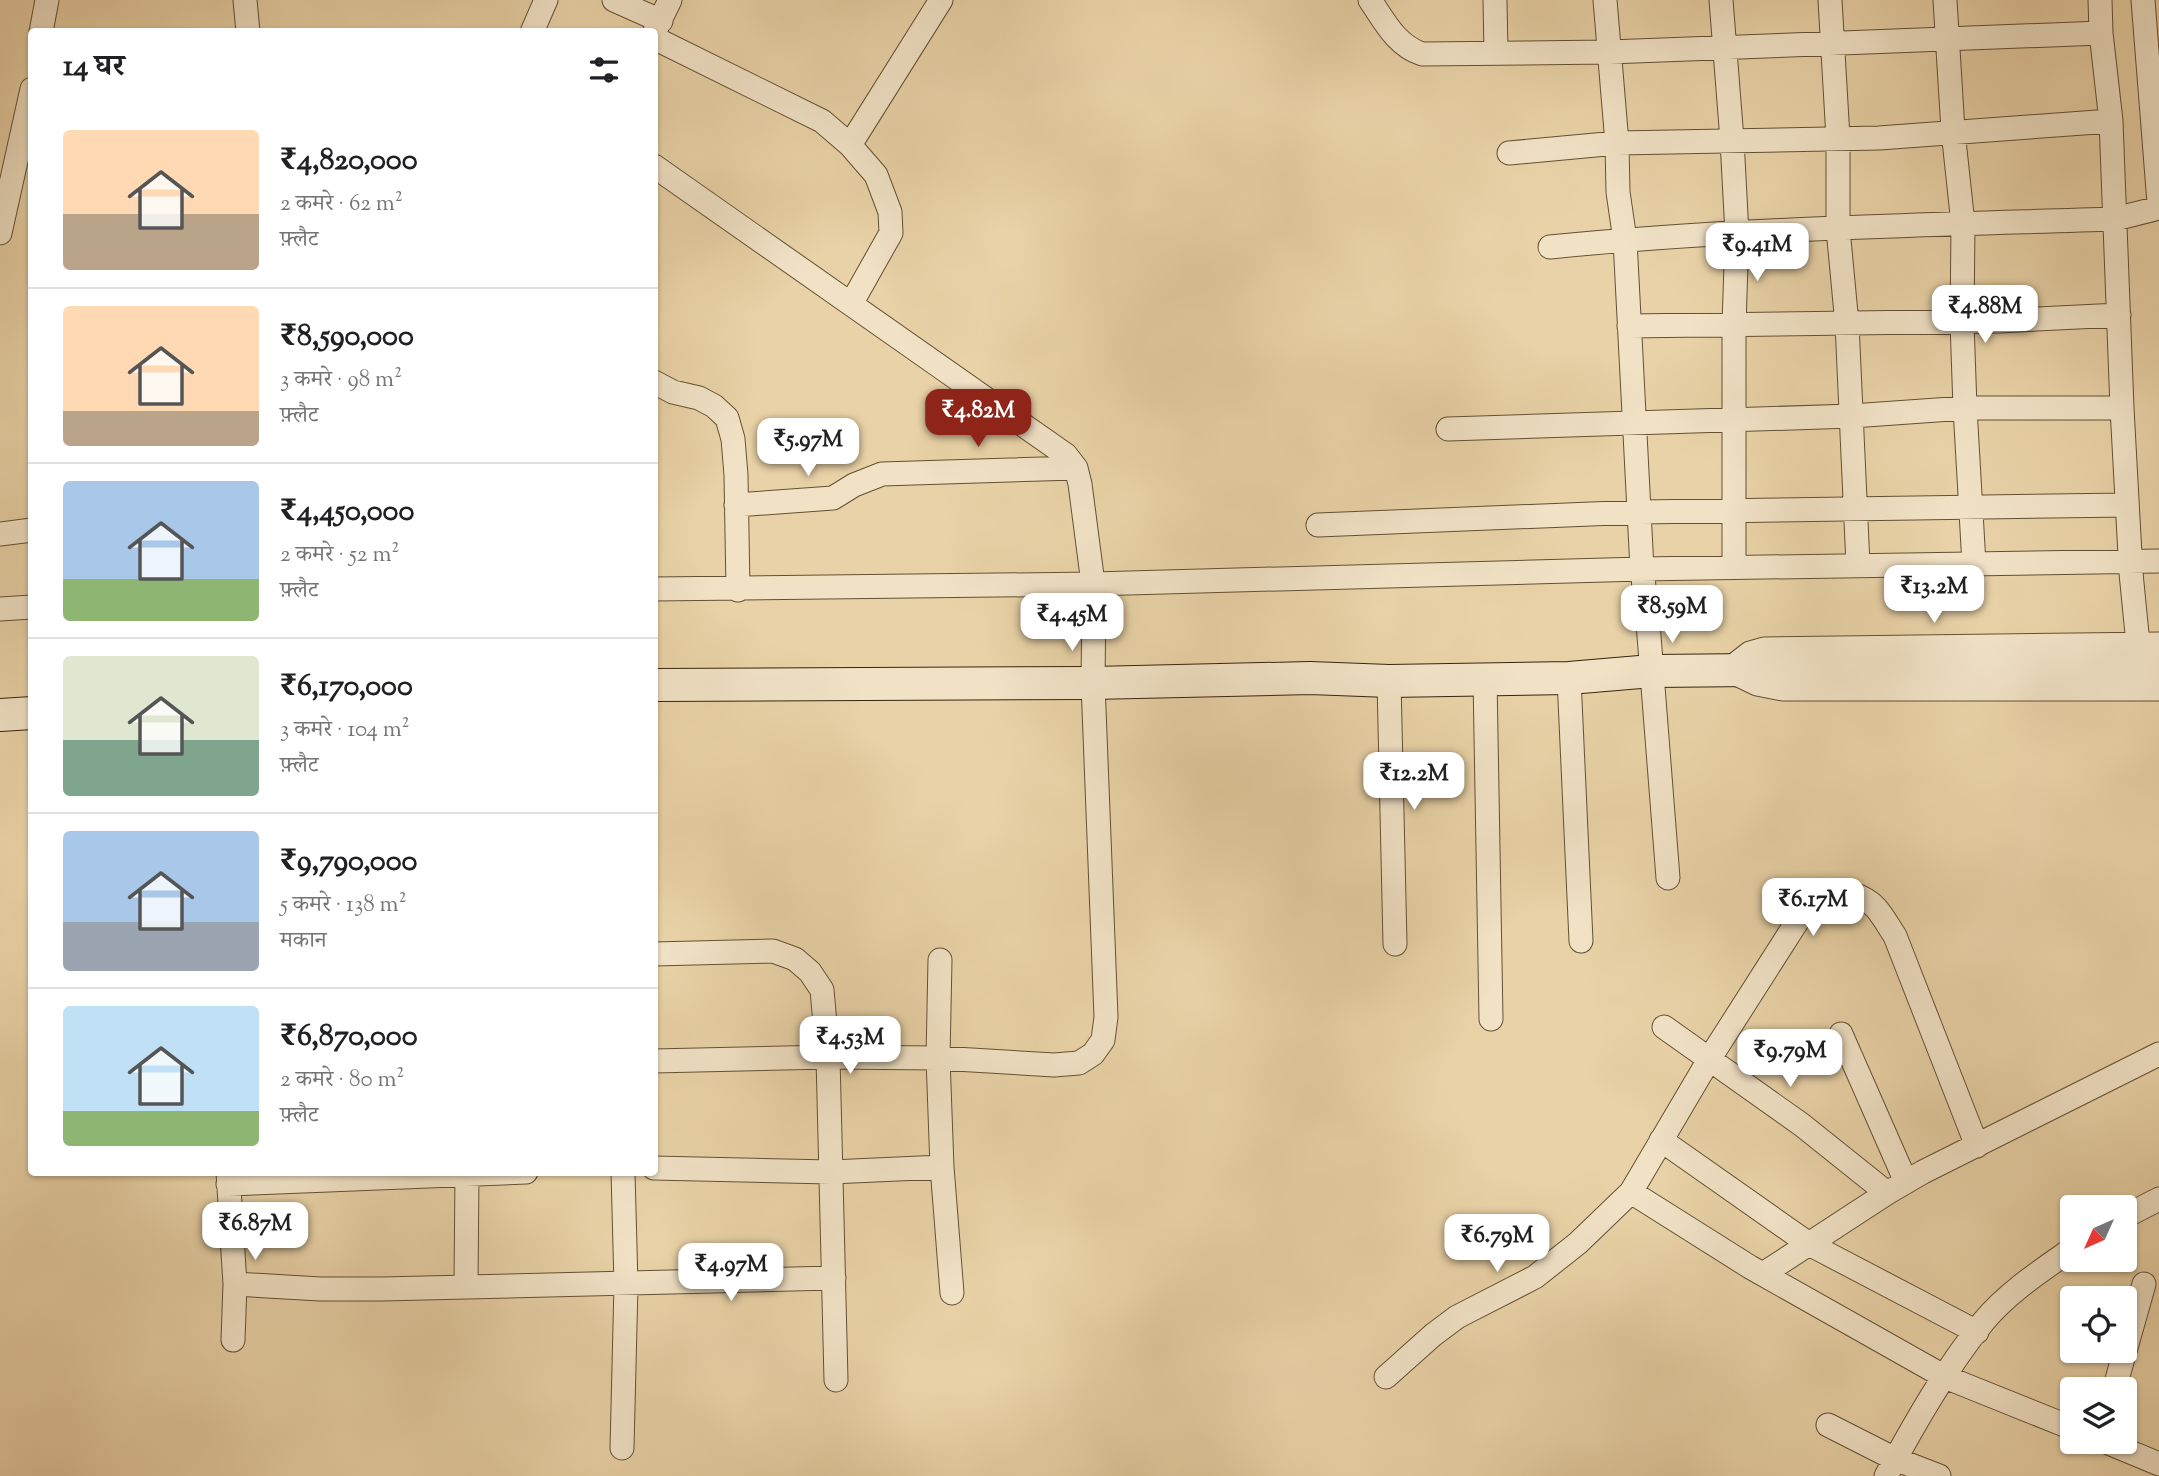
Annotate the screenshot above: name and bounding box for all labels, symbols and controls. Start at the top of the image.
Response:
text: 14 घर [63,46,125,89]
icon: filters [585,51,623,89]
text: ₹4,820,000 [280,140,418,183]
icon: home [119,158,203,242]
text: 2 कमरे · 62 m² [280,188,403,221]
text: फ़्लैट [280,224,318,257]
pin: ₹9.41M [1700,224,1814,283]
text: ₹9.41M [1722,229,1792,262]
pin: ₹4.88M [1928,286,2042,345]
text: ₹4.88M [1948,291,2022,324]
text: ₹8,590,000 [280,316,414,359]
icon: home [119,334,203,418]
text: 3 कमरे · 98 m² [280,364,402,397]
pin: ₹4.82M [921,390,1035,449]
text: ₹4.82M [941,395,1015,428]
text: फ़्लैट [280,400,318,433]
pin: ₹5.97M [751,419,865,478]
text: ₹5.97M [773,424,843,457]
text: ₹4,450,000 [280,491,414,534]
icon: home [119,509,203,593]
text: 2 कमरे · 52 m² [280,539,399,572]
pin: ₹13.2M [1877,566,1991,625]
text: ₹13.2M [1900,571,1968,604]
text: फ़्लैट [280,575,318,608]
pin: ₹8.59M [1615,586,1729,645]
text: ₹8.59M [1637,591,1707,624]
pin: ₹4.45M [1015,594,1129,653]
text: ₹4.45M [1037,599,1107,632]
text: ₹6,170,000 [280,666,413,709]
icon: home [119,684,203,768]
text: 3 कमरे · 104 m² [280,714,409,747]
text: फ़्लैट [280,750,318,783]
pin: ₹12.2M [1357,752,1471,812]
text: ₹12.2M [1379,758,1449,791]
text: ₹9,790,000 [280,841,417,884]
icon: home [119,859,203,943]
pin: ₹6.17M [1756,878,1870,938]
text: ₹6.17M [1778,884,1848,917]
text: 5 कमरे · 138 m² [280,889,406,922]
text: मकान [280,925,327,958]
text: ₹6,870,000 [280,1016,418,1059]
pin: ₹4.53M [793,1016,907,1076]
text: ₹4.53M [816,1022,884,1055]
pin: ₹9.79M [1733,1030,1847,1089]
icon: home [119,1034,203,1118]
text: ₹9.79M [1753,1035,1827,1068]
text: 2 कमरे · 80 m² [280,1064,404,1097]
text: फ़्लैट [280,1100,318,1133]
north arrow [2060,1195,2137,1272]
map controls [2060,1195,2137,1454]
pin: ₹6.87M [198,1202,312,1262]
text: ₹6.87M [218,1208,292,1241]
pin: ₹6.79M [1440,1214,1554,1274]
text: ₹6.79M [1460,1220,1534,1253]
pin: ₹4.97M [674,1244,788,1303]
text: ₹4.97M [694,1249,768,1282]
button: locate [2060,1286,2137,1363]
button: layers [2060,1377,2137,1454]

